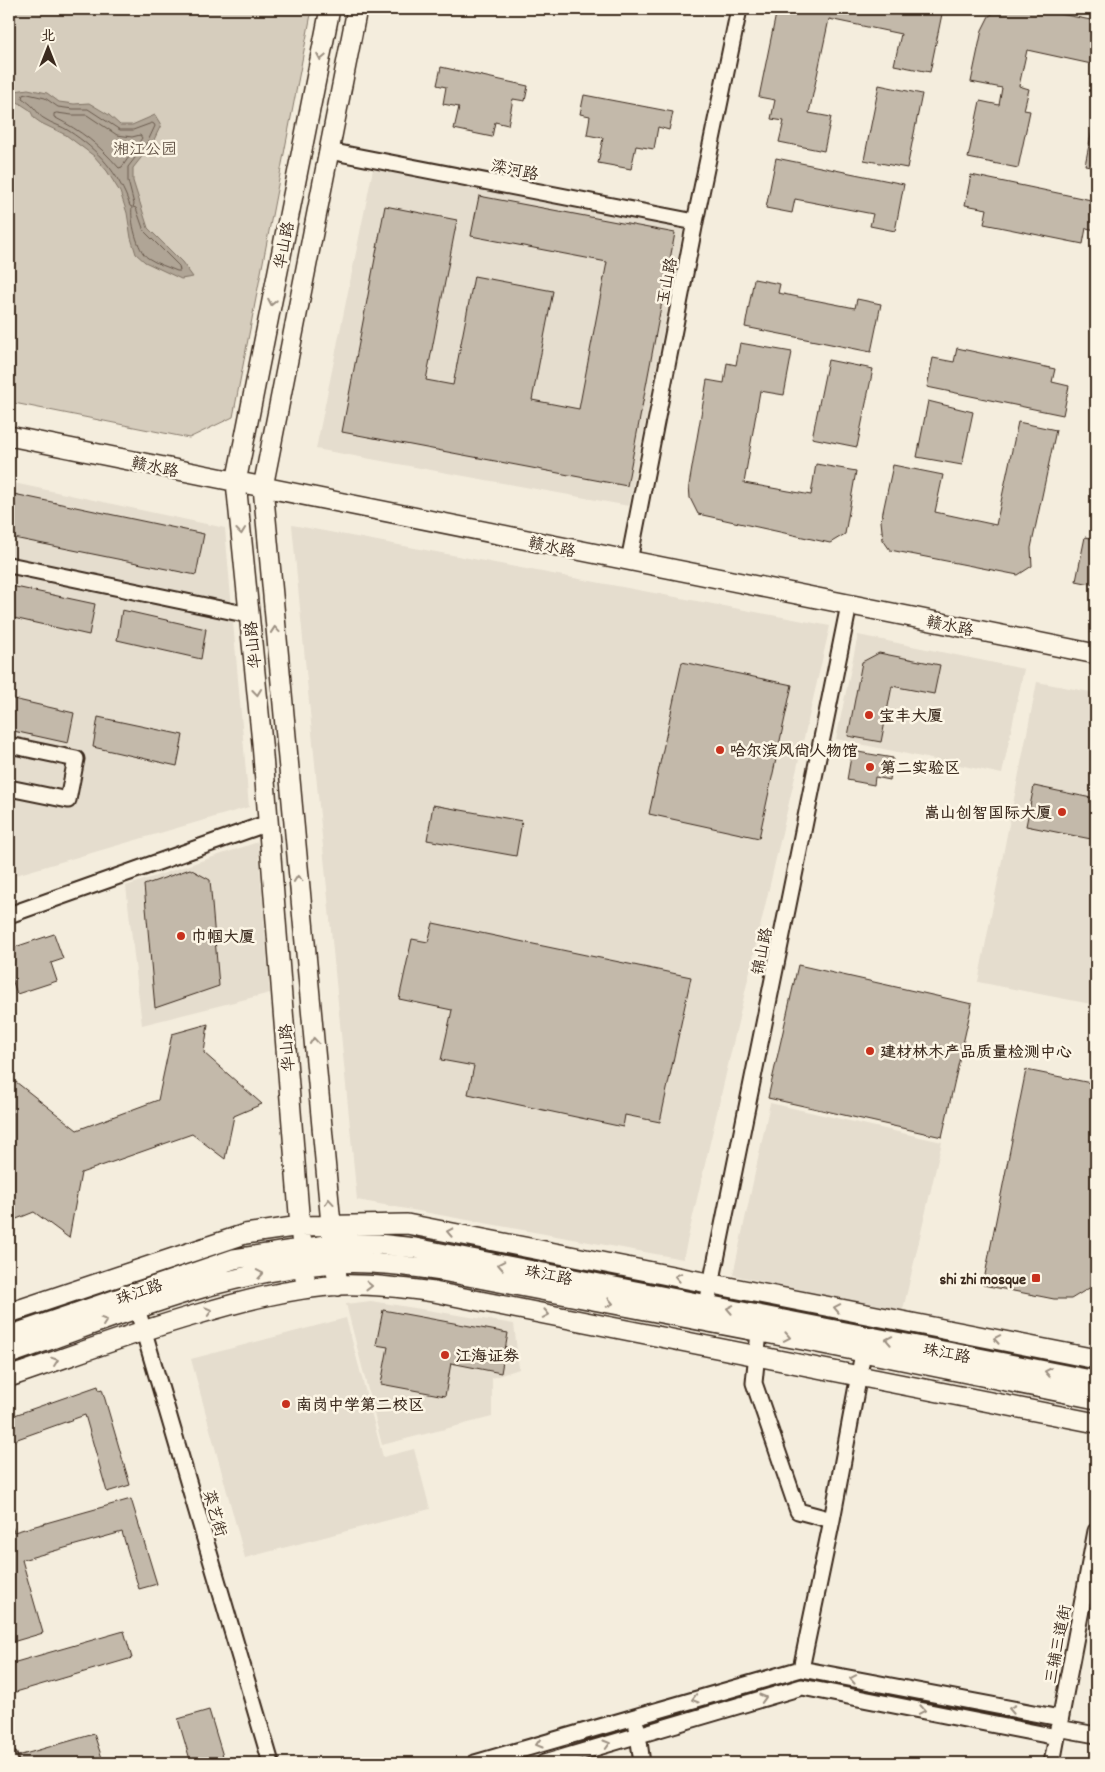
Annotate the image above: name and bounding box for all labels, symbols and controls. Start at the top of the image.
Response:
north arrow [22,22,72,72]
text: 北 [41,27,55,47]
one-way arrow [316,52,327,61]
park label: 湘江公园 [113,139,177,162]
street label: 滦河路 [489,156,540,187]
street label: 华山路 [270,220,301,271]
street label: 玉山路 [653,256,684,307]
one-way arrow [267,297,278,306]
street label: 赣水路 [129,453,180,484]
one-way arrow [235,527,246,535]
street label: 赣水路 [526,533,577,564]
street label: 赣水路 [924,612,975,643]
street label: 华山路 [241,620,268,670]
one-way arrow [270,626,281,634]
one-way arrow [251,688,262,696]
place label: 宝丰大厦 [879,706,943,729]
marker: 宝丰大厦 [863,709,875,721]
place label: 哈尔滨风尚人物馆 [730,741,858,764]
marker: 哈尔滨风尚人物馆 [714,744,726,756]
place label: 第二实验区 [880,758,960,781]
marker: 第二实验区 [864,761,876,773]
place label: 嵩山创智国际大厦 [924,803,1052,826]
marker: 嵩山创智国际大厦 [1056,806,1068,818]
one-way arrow [293,874,304,882]
street label: 锦山路 [748,926,779,977]
place label: 巾帼大厦 [191,927,255,950]
marker: 巾帼大厦 [175,930,187,942]
street label: 华山路 [275,1023,302,1073]
one-way arrow [308,1036,319,1044]
place label: 建材林木产品质量检测中心 [880,1042,1072,1065]
marker: 建材林木产品质量检测中心 [864,1045,876,1057]
one-way arrow [323,1198,334,1206]
one-way arrow [445,1227,454,1238]
one-way arrow [497,1260,506,1270]
street label: 珠江路 [523,1261,574,1292]
place label: shi zhi mosque [939,1269,1026,1292]
one-way arrow [255,1270,264,1280]
one-way arrow [674,1272,682,1282]
marker: shi zhi mosque [1030,1272,1042,1284]
street label: 珠江路 [113,1275,166,1312]
one-way arrow [366,1281,373,1291]
one-way arrow [606,1298,615,1308]
one-way arrow [833,1303,842,1314]
one-way arrow [725,1304,734,1315]
one-way arrow [205,1306,213,1316]
one-way arrow [542,1308,551,1319]
one-way arrow [100,1317,108,1327]
one-way arrow [783,1332,791,1342]
one-way arrow [885,1335,893,1346]
one-way arrow [993,1335,1001,1345]
street label: 珠江路 [921,1339,972,1370]
place label: 江海证券 [455,1346,519,1369]
marker: 江海证券 [439,1349,451,1361]
one-way arrow [50,1357,59,1367]
one-way arrow [1044,1367,1053,1377]
place label: 南岗中学第二校区 [296,1395,424,1418]
marker: 南岗中学第二校区 [280,1398,292,1410]
street label: 菜艺街 [196,1487,231,1540]
street label: 三辅三道街 [1041,1603,1078,1686]
one-way arrow [848,1674,857,1685]
one-way arrow [691,1693,699,1704]
one-way arrow [759,1694,767,1704]
one-way arrow [1008,1704,1017,1714]
one-way arrow [917,1705,926,1715]
one-way arrow [535,1739,544,1749]
one-way arrow [603,1740,611,1750]

